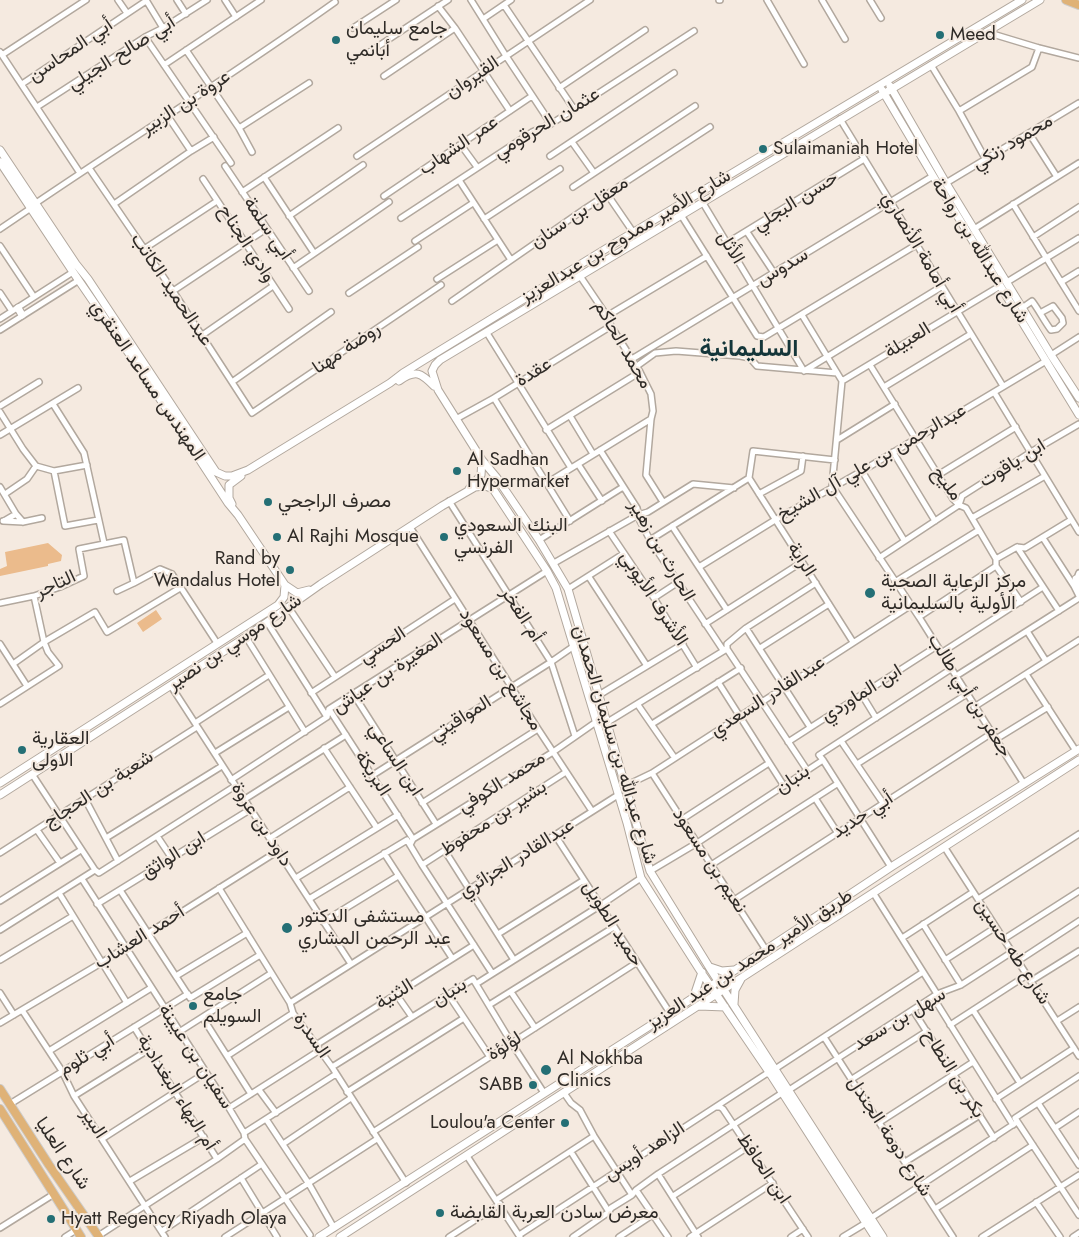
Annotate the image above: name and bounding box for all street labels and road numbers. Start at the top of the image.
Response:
street label: أبي صالح الجيلي [64,12,180,96]
street label: أبي المحاسن [24,14,118,88]
street label: القيروان [442,52,504,104]
street label: عروة بن الزبير [137,66,235,140]
street label: عثمان الحرقومي [490,83,604,165]
street label: محمود زنكي [969,110,1057,176]
street label: عمر الشهاب [415,111,503,181]
street label: شارع الأمير ممدوح بن عبدالعزيز [517,165,735,309]
street label: حسن البجلي [749,167,843,237]
street label: معقل بن سنان [527,172,633,254]
street label: شارع عبدالله بن رواحة [925,174,1033,328]
street label: أبي أمامة الأنصاري [876,188,966,318]
street label: أبي سلمة [238,193,296,265]
street label: وادي الجناح [212,201,280,287]
street label: الأثل [711,227,749,269]
street label: عبدالحميد الكاتب [125,229,217,351]
street label: سدوس [753,244,813,292]
street label: المهندس مساعد العنقري [85,296,209,466]
street label: محمد الحاكم [588,297,656,393]
street label: روضة مهنا [309,318,385,380]
street label: العبيلة [881,318,935,364]
street label: عقدة [512,353,556,393]
street label: عبدالرحمن بن علي آل الشيخ [773,399,971,527]
street label: ابن ياقوت [976,435,1050,493]
street label: مليح [926,462,966,506]
street label: الحارث بن زهير [623,496,699,606]
street label: الراية [782,539,820,581]
street label: الأشرف الأيوبي [614,547,692,651]
street label: التاجر [32,566,80,604]
street label: أم الفخر [495,583,547,647]
street label: شارع موسي بن نصير [163,590,307,696]
street label: مجاشع بن مسعود [453,605,547,735]
street label: الحسي [355,622,411,670]
street label: شارع عبدالله بن سليمان الحمدان [567,623,661,867]
street label: المغيرة بن عياش [328,629,448,719]
street label: جعفر بن أبي طالب [922,630,1016,762]
street label: عبدالقادر السعدي [706,651,830,743]
street label: ابن الماوردي [817,660,907,728]
street label: المواقيتي [426,691,496,747]
street label: ابن الساعي [363,719,427,801]
street label: شعبة بن الحجاج [40,746,158,834]
street label: البريكة [349,747,395,801]
street label: محمد الكوفي [454,747,550,819]
street label: بنبان [772,760,814,800]
street label: بشير بن محفوظ [437,776,551,862]
street label: داود بن عروة [225,779,297,871]
street label: أبي حديد [828,788,898,844]
street label: نعيم بن مسعود [667,804,751,918]
street label: عبدالقادر الجزائري [455,814,579,904]
street label: ابن الواثق [138,827,210,885]
street label: حميد الطويل [577,877,647,971]
street label: طريق الأمير محمد بن عبد العزيز [643,885,857,1035]
street label: شارع طه حسين [969,895,1055,1009]
street label: أحمد العشاب [91,901,189,975]
street label: بنبان [429,974,471,1012]
street label: الثنية [372,975,418,1015]
street label: سهل بن سعد [850,983,950,1057]
street label: سفيان بن عيينة [153,1000,237,1114]
street label: السدرة [288,1009,334,1063]
street label: بكر بن النطاح [917,1025,989,1123]
street label: لؤلؤة [483,1027,527,1067]
street label: أبي ثلوم [55,1030,119,1082]
street label: أم البهاء البغدادية [131,1031,221,1155]
street label: شارع دومة الجندل [842,1073,936,1201]
street label: البير [75,1105,111,1143]
street label: شارع العليا [29,1113,95,1195]
street label: الزاهد أويس [600,1117,690,1187]
street label: ابن الحافظ [731,1129,795,1209]

